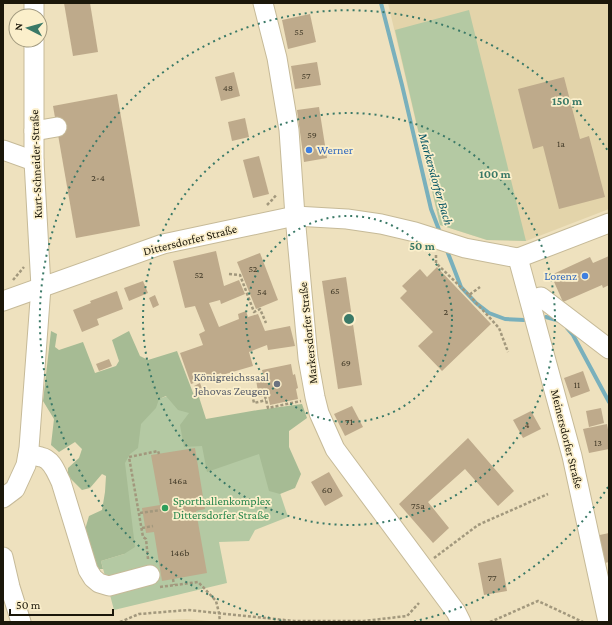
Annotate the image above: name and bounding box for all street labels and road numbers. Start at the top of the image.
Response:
street label: Kurt-Schneider-Straße [27,109,45,219]
street label: Dittersdorfer Straße [142,222,238,258]
street label: Markersdorfer Straße [296,281,320,385]
street label: Meinersdorfer Straße [548,388,586,490]

